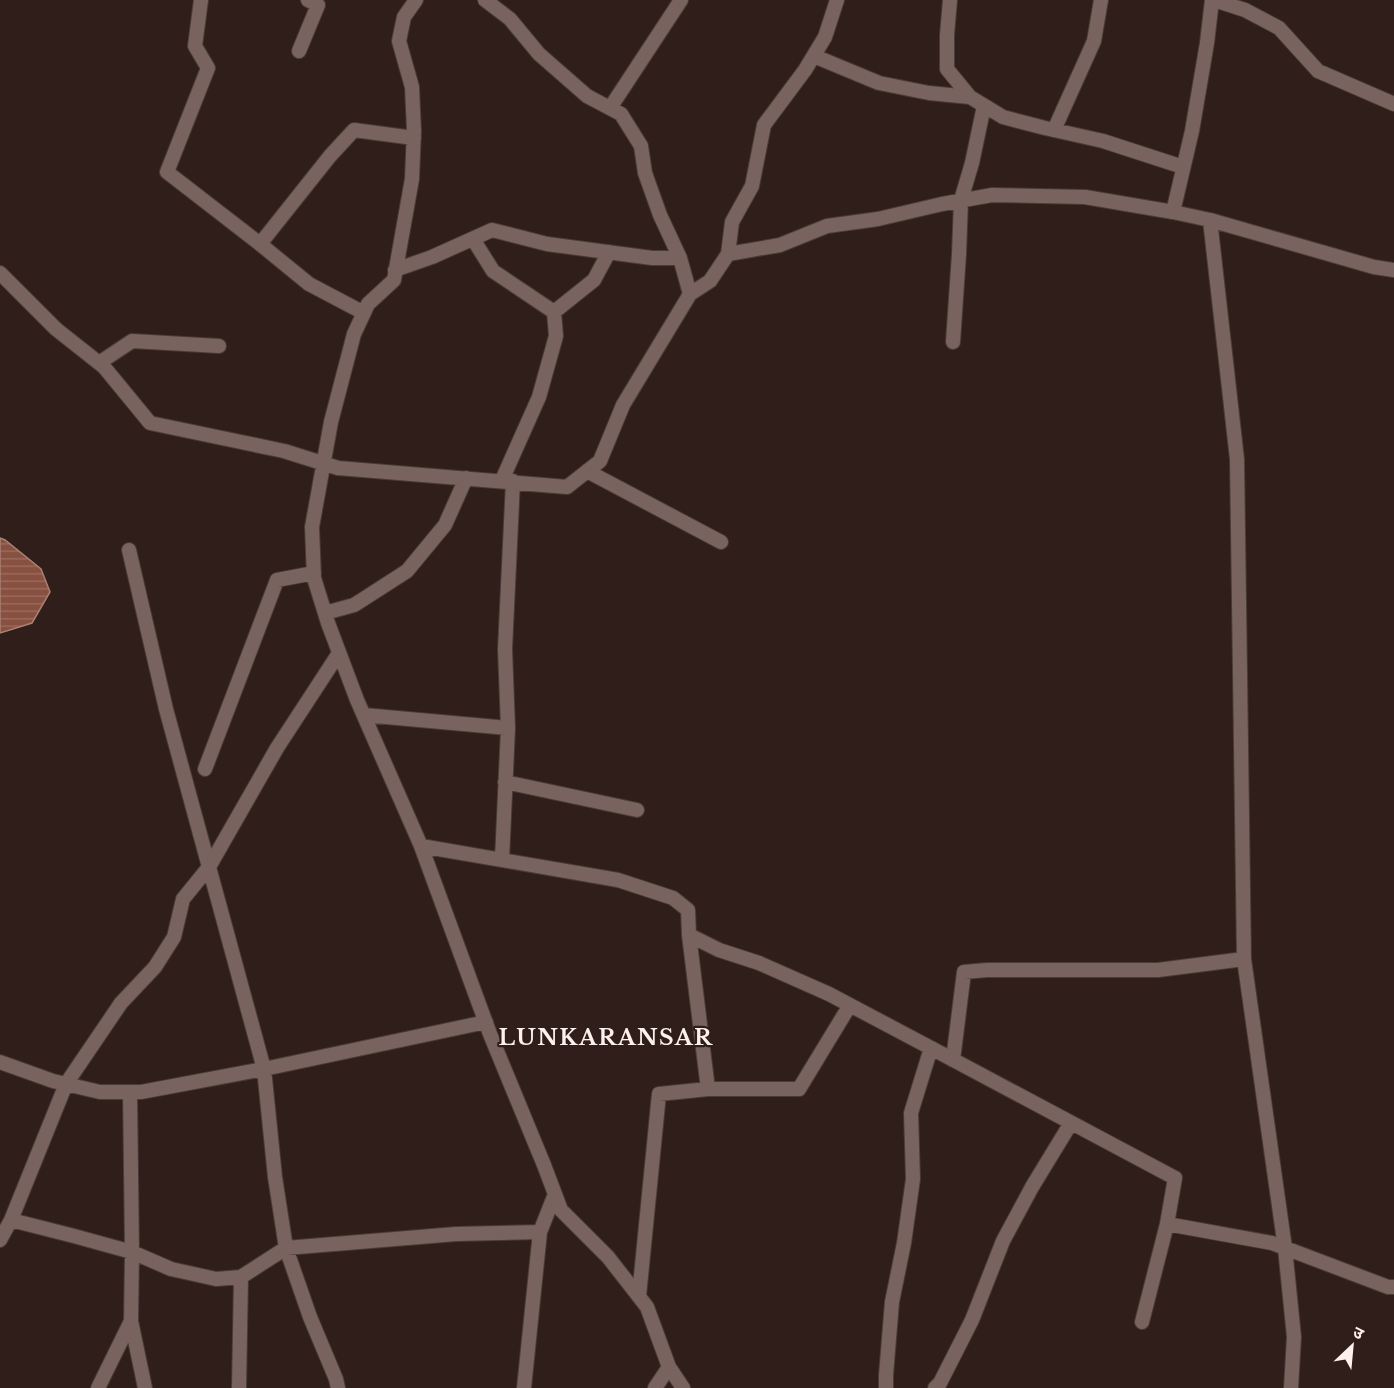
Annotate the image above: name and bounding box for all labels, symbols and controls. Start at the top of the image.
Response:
district label: LUNKARANSAR [499,1024,713,1051]
north arrow [1322,1316,1382,1376]
text: उ [1350,1321,1368,1344]

